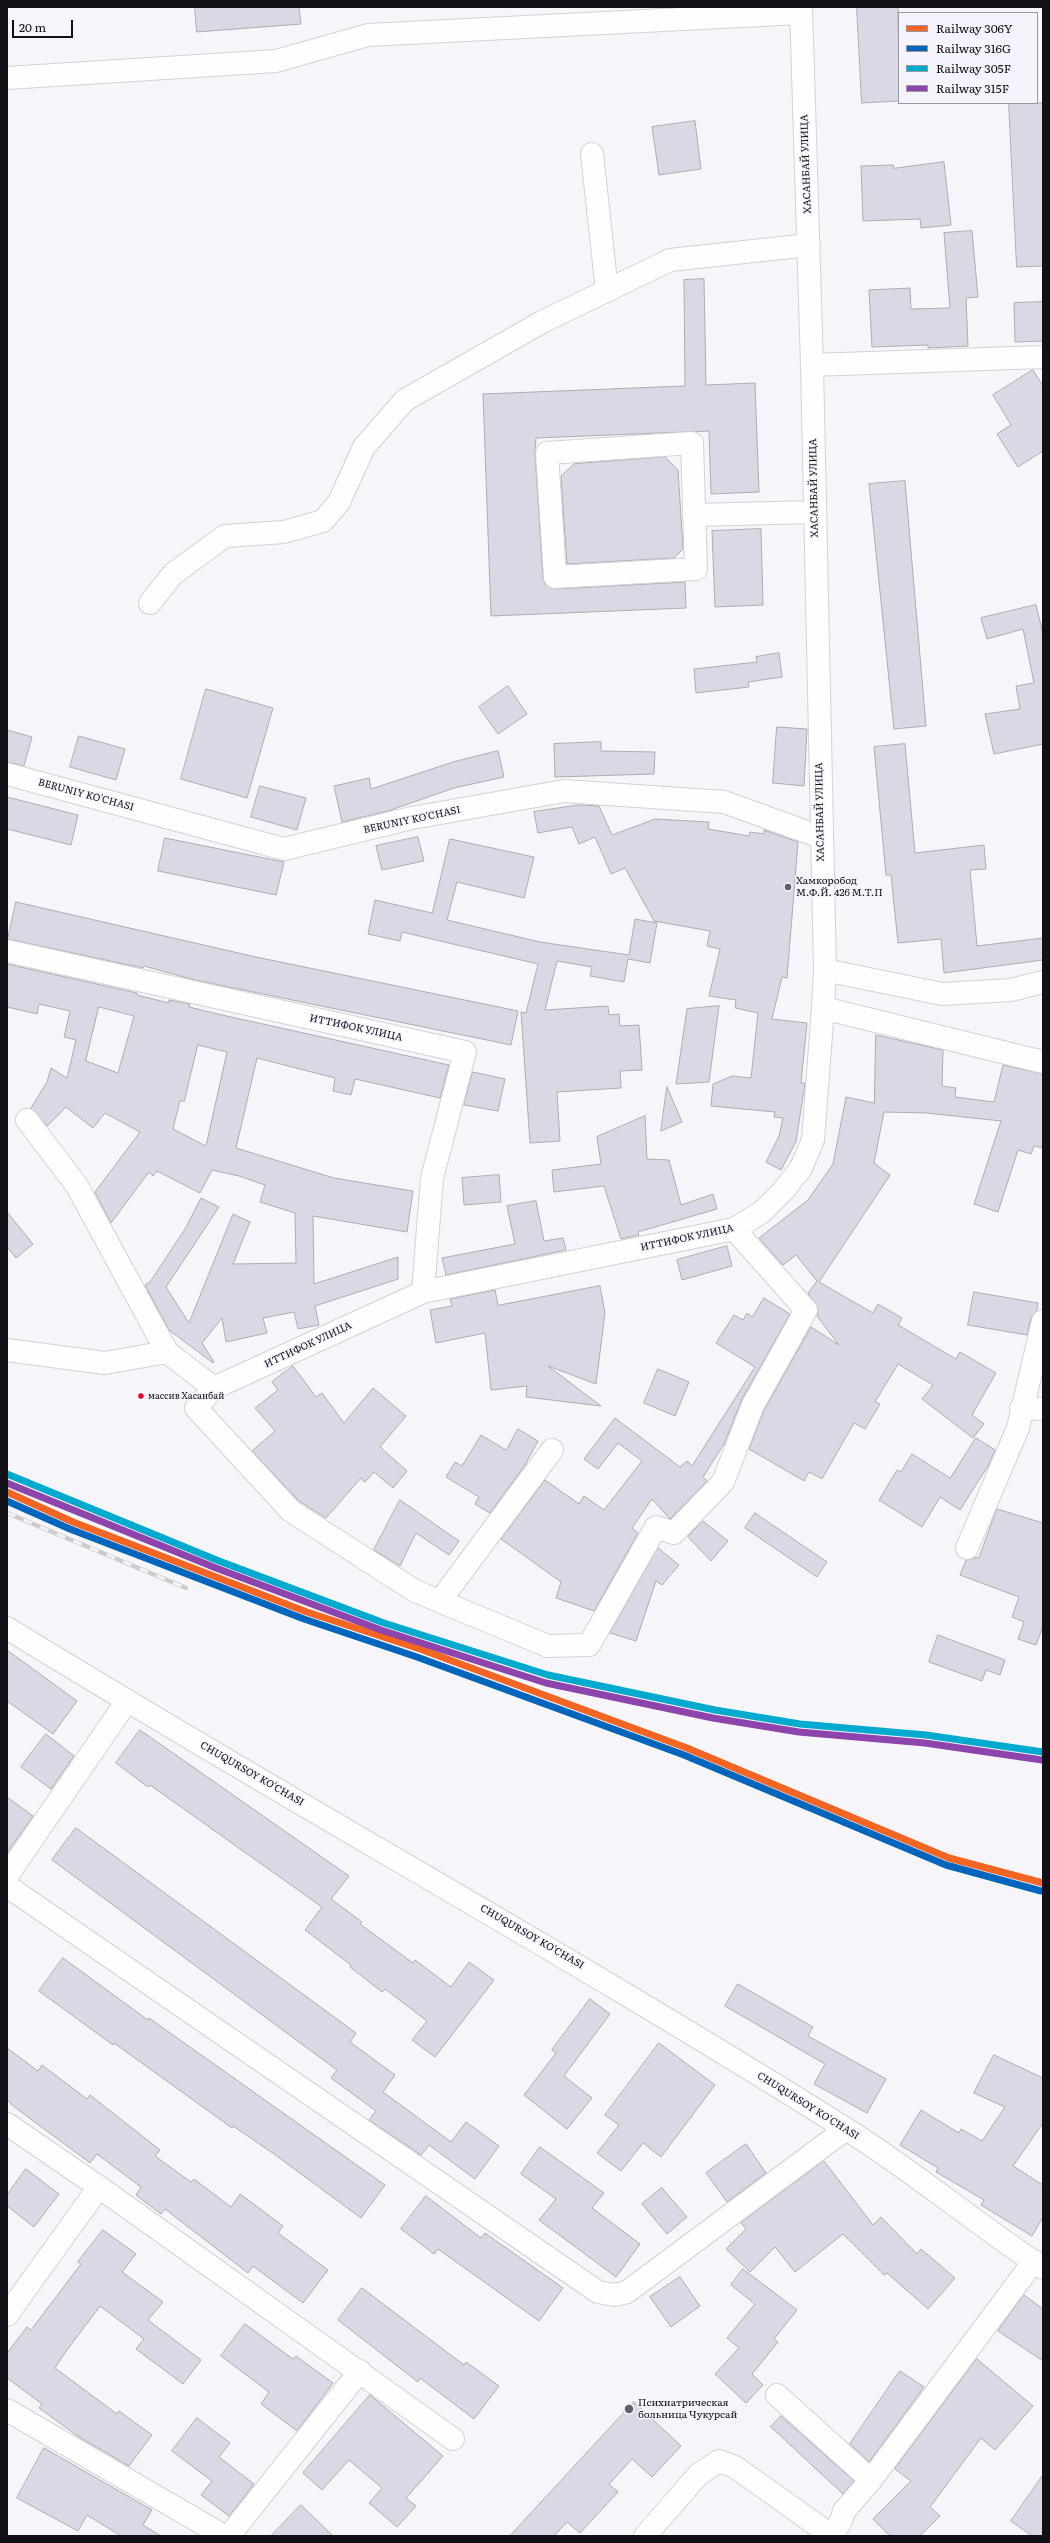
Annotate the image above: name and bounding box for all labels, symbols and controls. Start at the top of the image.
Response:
scale bar [14,12,75,38]
legend [898,12,1038,104]
text: 20 m [19,18,46,36]
text: Railway 306Y [936,19,1013,37]
text: Railway 316G [936,39,1011,57]
text: Railway 305F [936,59,1011,77]
text: Railway 315F [936,79,1009,97]
street label: ХАСАНБАЙ УЛИЦА [798,114,814,214]
street label: ХАСАНБАЙ УЛИЦА [807,438,821,538]
street label: ХАСАНБАЙ УЛИЦА [813,762,827,862]
street label: BERUNIY KO'CHASI [37,776,135,814]
street label: BERUNIY KO'CHASI [362,804,462,836]
place label: Хамкоробод М.Ф.Й. 426 М.Т.П [796,875,883,898]
marker: Хамкоробод М.Ф.Й. 426 М.Т.П [783,882,793,892]
street label: ИТТИФОК УЛИЦА [308,1012,404,1044]
street label: ИТТИФОК УЛИЦА [639,1222,735,1254]
street label: ИТТИФОК УЛИЦА [263,1320,353,1370]
marker: массив Хасанбай [136,1391,146,1401]
place label: массив Хасанбай [148,1391,224,1401]
street label: CHUQURSOY KO'CHASI [198,1739,306,1809]
street label: CHUQURSOY KO'CHASI [478,1902,586,1972]
street label: CHUQURSOY KO'CHASI [755,2070,861,2142]
place label: Психиатрическая больница Чукурсай [638,2397,737,2420]
marker: Психиатрическая больница Чукурсай [623,2403,635,2415]

